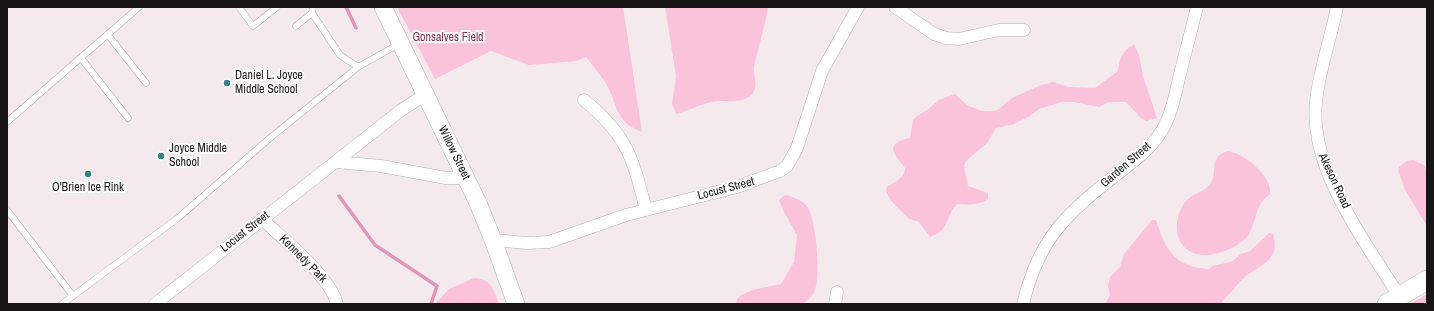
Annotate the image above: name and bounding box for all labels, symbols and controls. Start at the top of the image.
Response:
park label: Gonsalves Field [412,31,484,45]
place label: Daniel L. Joyce Middle School [235,69,303,97]
marker: Daniel L. Joyce Middle School [222,78,232,88]
street label: Willow Street [435,124,473,182]
street label: Garden Street [1098,139,1154,191]
place label: Joyce Middle School [169,142,227,170]
marker: Joyce Middle School [156,151,166,161]
street label: Akeson Road [1315,151,1353,211]
marker: O'Brien Ice Rink [83,169,93,179]
street label: Locust Street [696,175,756,203]
place label: O'Brien Ice Rink [52,181,124,195]
street label: Locust Street [218,208,272,256]
street label: Kennedy Park [276,232,330,286]

